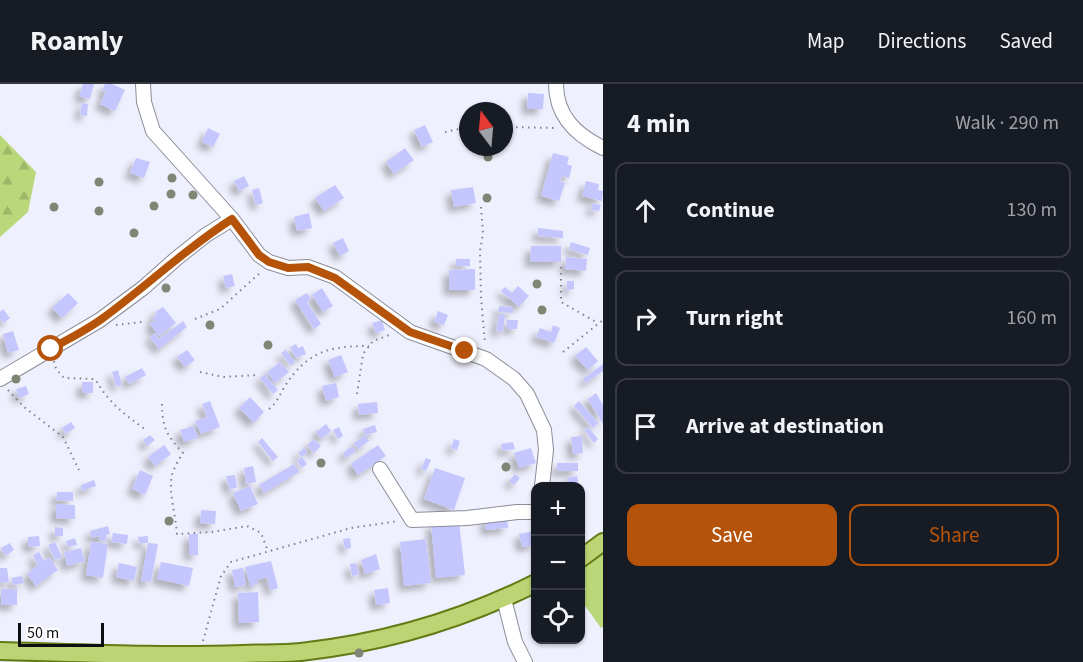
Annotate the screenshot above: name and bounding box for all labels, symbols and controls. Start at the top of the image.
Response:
text: Roamly [30,21,123,61]
text: Map [807,26,845,56]
text: Directions [878,26,966,56]
text: Saved [999,26,1053,56]
north arrow [459,102,513,156]
text: 4 min [627,105,690,142]
text: Walk · 290 m [955,109,1059,137]
icon: ahead [629,194,662,227]
text: Continue [686,194,775,226]
text: 130 m [1007,196,1057,224]
icon: right [629,302,662,335]
text: Turn right [686,302,783,334]
text: 160 m [1007,304,1057,332]
route start [37,335,63,361]
route end [451,337,477,363]
icon: arrive [629,410,662,443]
text: Arrive at destination [686,410,884,442]
map controls [531,482,585,644]
button: + [531,482,585,536]
button: Save [627,504,837,566]
button: Share [849,504,1059,566]
button: − [531,536,585,590]
button: locate [531,590,585,644]
scale bar [18,620,104,648]
text: 50 m [27,622,59,644]

